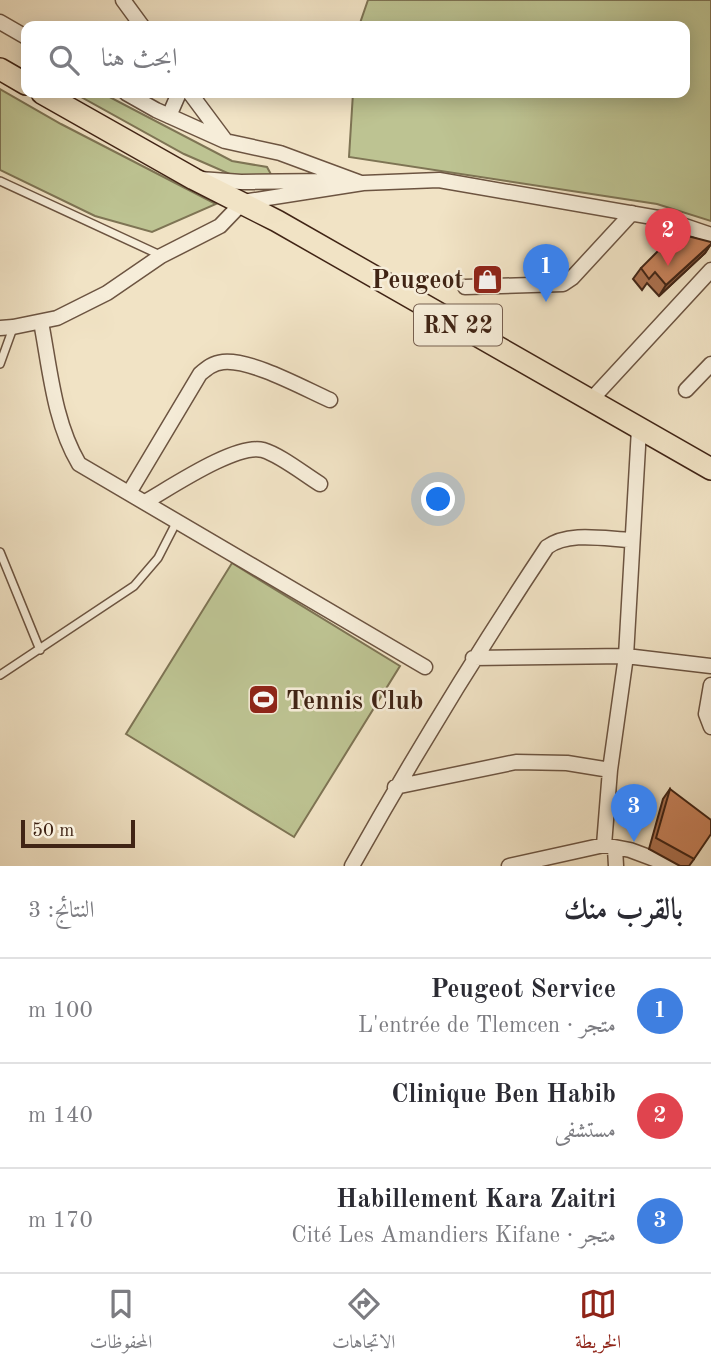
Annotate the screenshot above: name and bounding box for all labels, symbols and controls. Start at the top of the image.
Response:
search box [21,21,690,98]
icon: search [45,41,83,79]
text: ابحث هنا [101,46,178,72]
pin: 2 [645,208,691,266]
pin: 1 [523,244,569,302]
shop icon: Peugeot [470,262,504,296]
place label: Peugeot [371,268,464,294]
road number: RN 22 [414,304,502,346]
your location [421,482,455,516]
sports icon: Tennis Club [246,683,280,717]
place label: Tennis Club [286,689,424,715]
pin: 3 [611,784,657,842]
scale bar [21,817,135,849]
text: 50 m [32,822,74,841]
text: بالقرب منك [564,896,683,926]
text: النتائج: 3 [28,899,95,922]
text: Peugeot Service [430,977,616,1003]
text: 100 m [28,999,93,1022]
text: 1 [653,999,667,1022]
text: متجر · L'entrée de Tlemcen [358,1014,616,1037]
text: Clinique Ben Habib [391,1082,616,1108]
text: 140 m [28,1104,93,1127]
text: 2 [653,1104,667,1127]
text: مستشفى [555,1119,616,1142]
text: Habillement Kara Zaitri [336,1187,616,1213]
text: 170 m [28,1209,93,1232]
text: 3 [653,1209,667,1232]
text: متجر · Cité Les Amandiers Kifane [291,1224,616,1247]
tab: المحفوظات [90,1285,152,1360]
tab: الاتجاهات [332,1285,395,1360]
tab: الخريطة [575,1285,621,1360]

